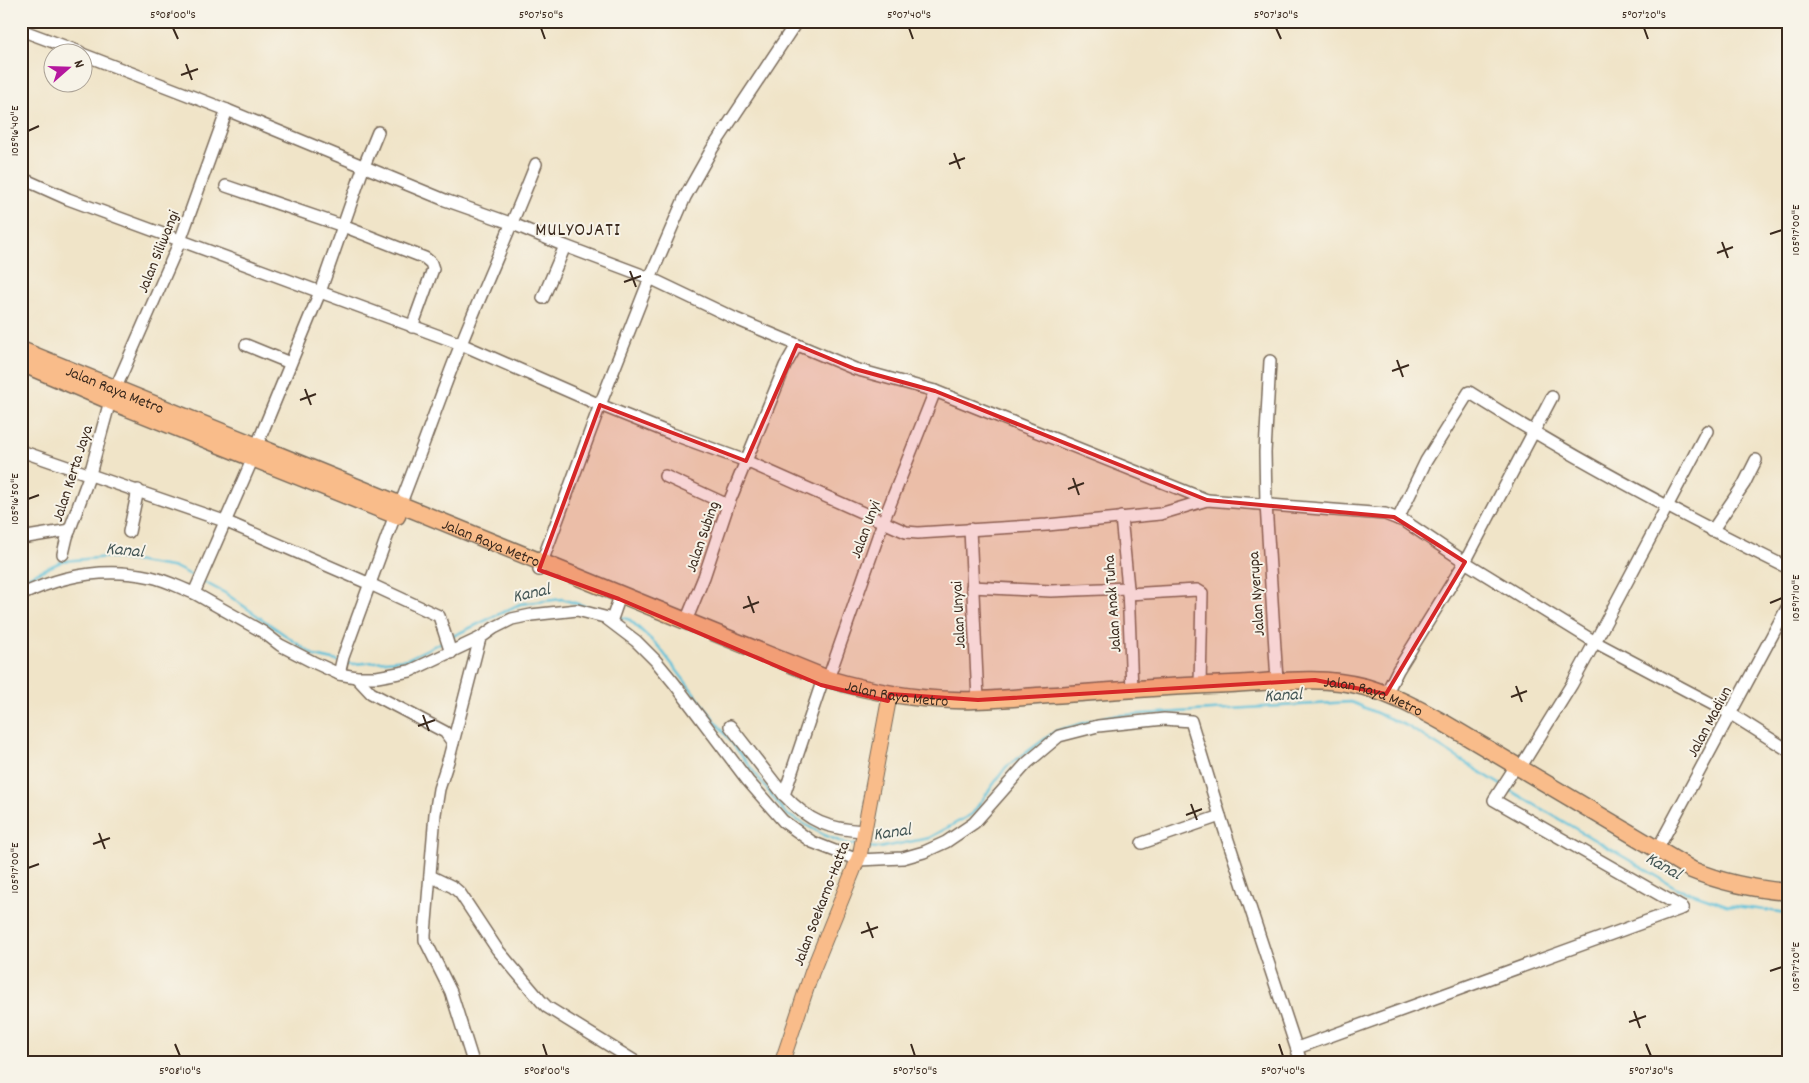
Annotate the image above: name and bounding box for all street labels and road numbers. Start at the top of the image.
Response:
street label: Jalan Siliwangi [132,207,186,297]
street label: Jalan Raya Metro [62,361,167,421]
street label: Jalan Kerta Jaya [47,422,100,525]
street label: Jalan Subing [680,498,726,575]
street label: Jalan Unyi [845,498,887,562]
street label: Jalan Raya Metro [438,514,543,574]
street label: Jalan Nyerupa [1243,550,1272,637]
street label: Jalan Anak Tuha [1099,554,1128,653]
street label: Jalan Unyai [946,580,973,649]
street label: Jalan Raya Metro [1323,672,1427,724]
street label: Jalan Raya Metro [842,675,949,714]
street label: Jalan Madiun [1682,683,1739,762]
street label: Jalan Soekarno-Hatta [788,838,857,970]

